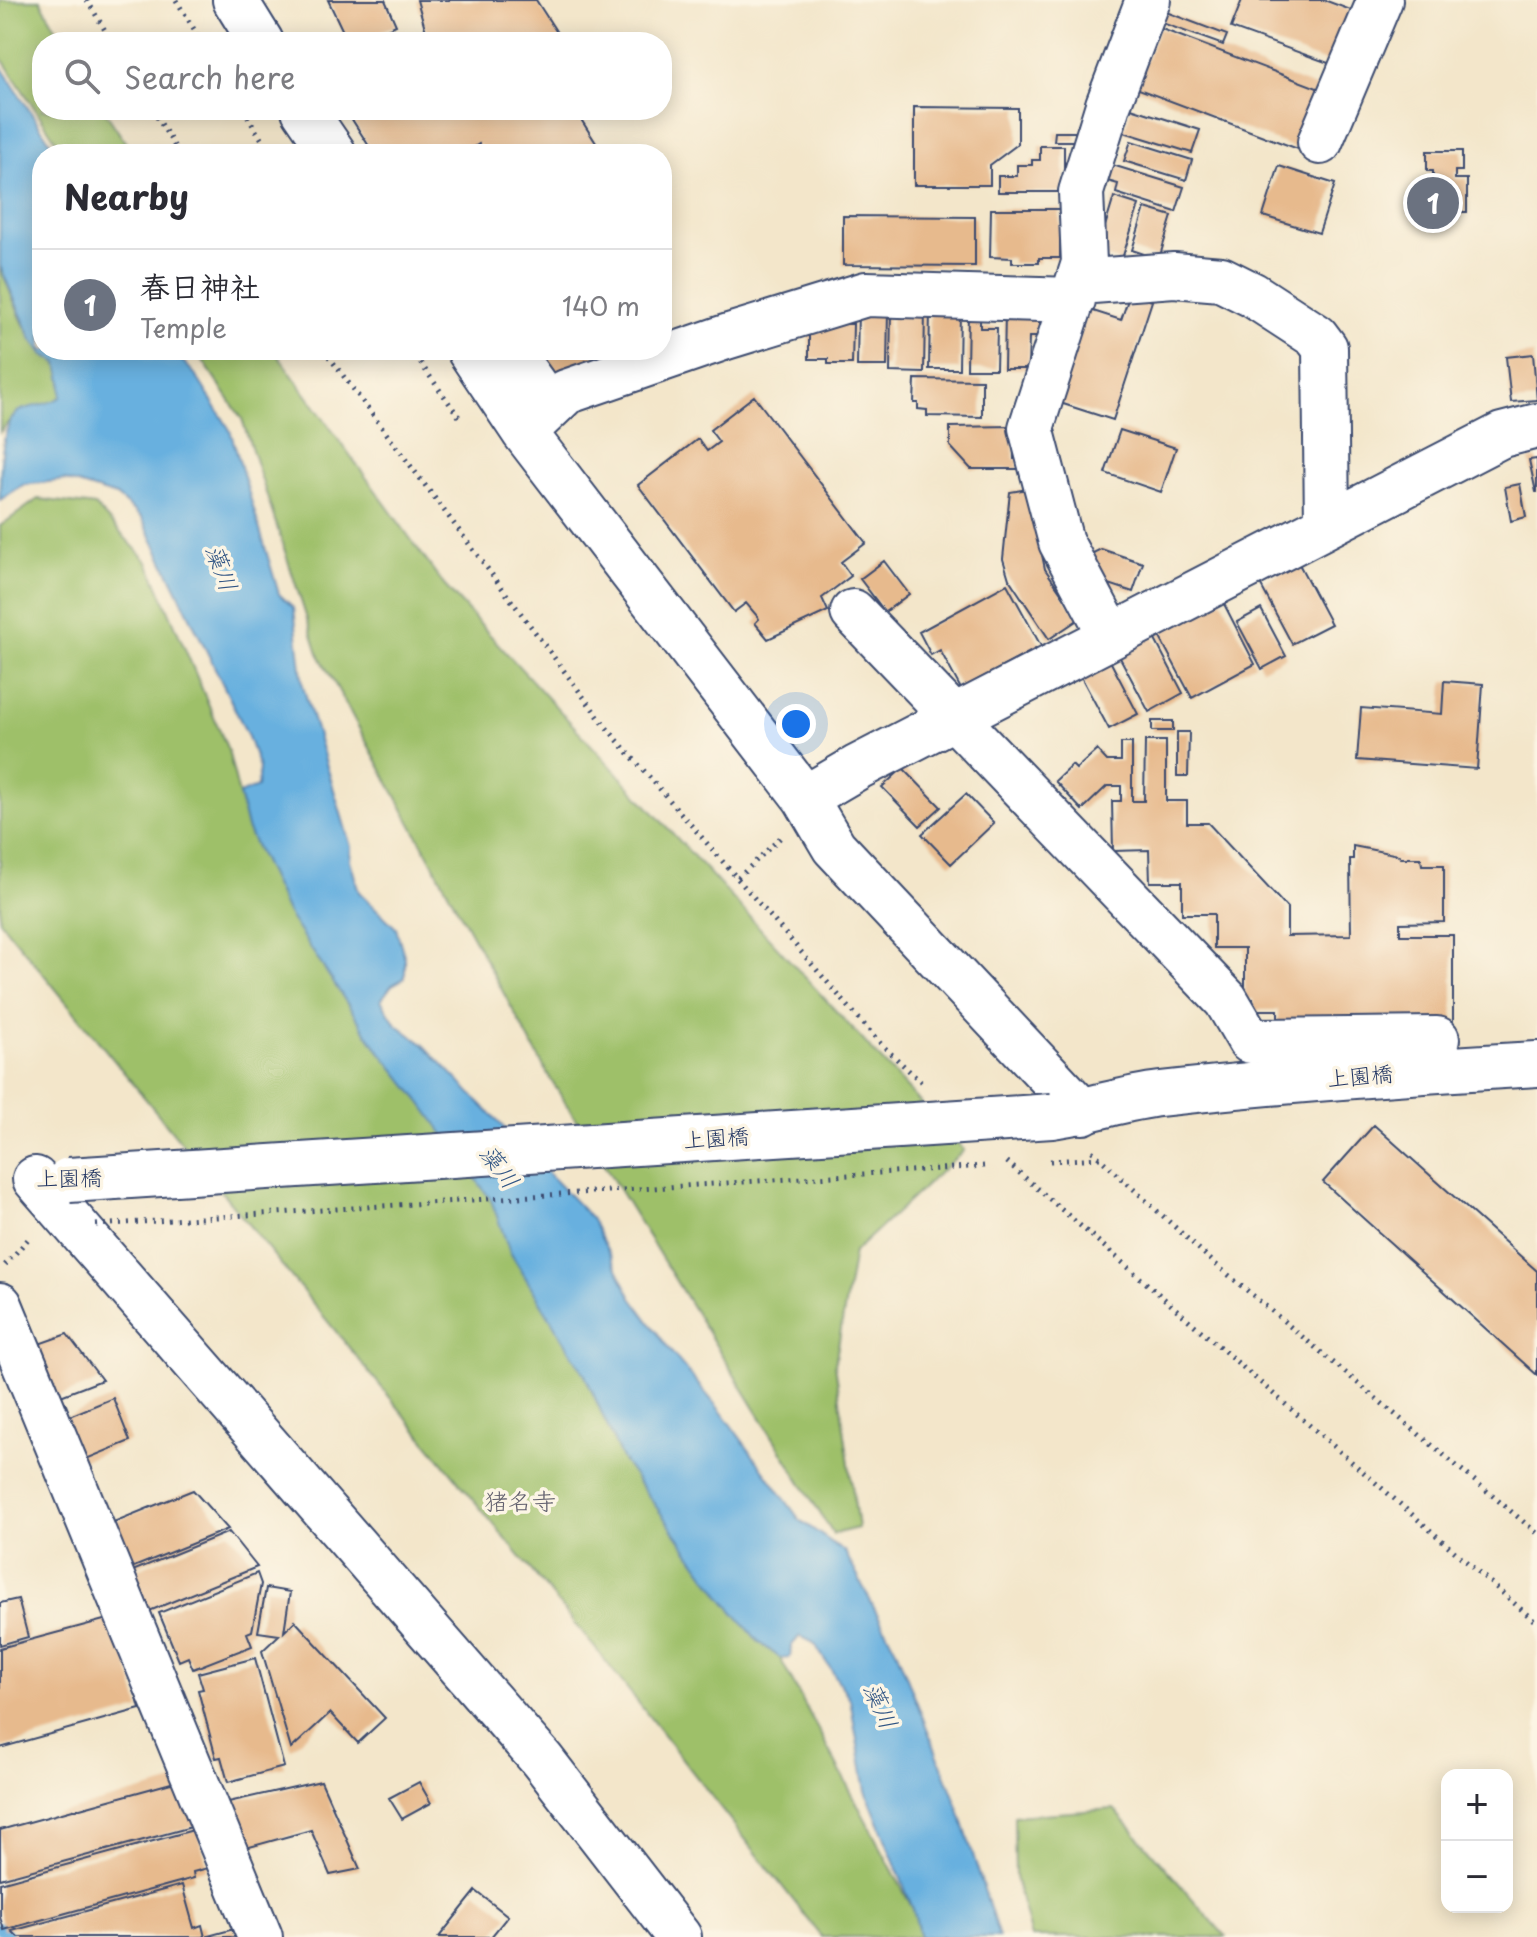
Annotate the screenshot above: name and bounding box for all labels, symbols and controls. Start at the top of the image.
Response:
search box [32,32,672,120]
icon: search [60,54,104,98]
text: Search here [124,54,296,99]
text: Nearby [64,170,189,222]
pin: 1 [1407,173,1459,233]
text: 春日神社 [140,263,260,308]
text: 1 [84,286,96,325]
text: 140 m [562,286,640,325]
text: Temple [140,308,227,347]
water label: 藻川 [198,539,248,596]
your location [776,704,816,744]
street label: 上園橋 [1326,1055,1394,1094]
street label: 上園橋 [682,1118,750,1155]
water label: 藻川 [472,1136,529,1196]
street label: 上園橋 [36,1159,102,1194]
district label: 猪名寺 [484,1482,556,1518]
water label: 藻川 [856,1676,908,1734]
map controls [1441,1769,1513,1913]
button: + [1441,1769,1513,1841]
button: − [1441,1841,1513,1913]

